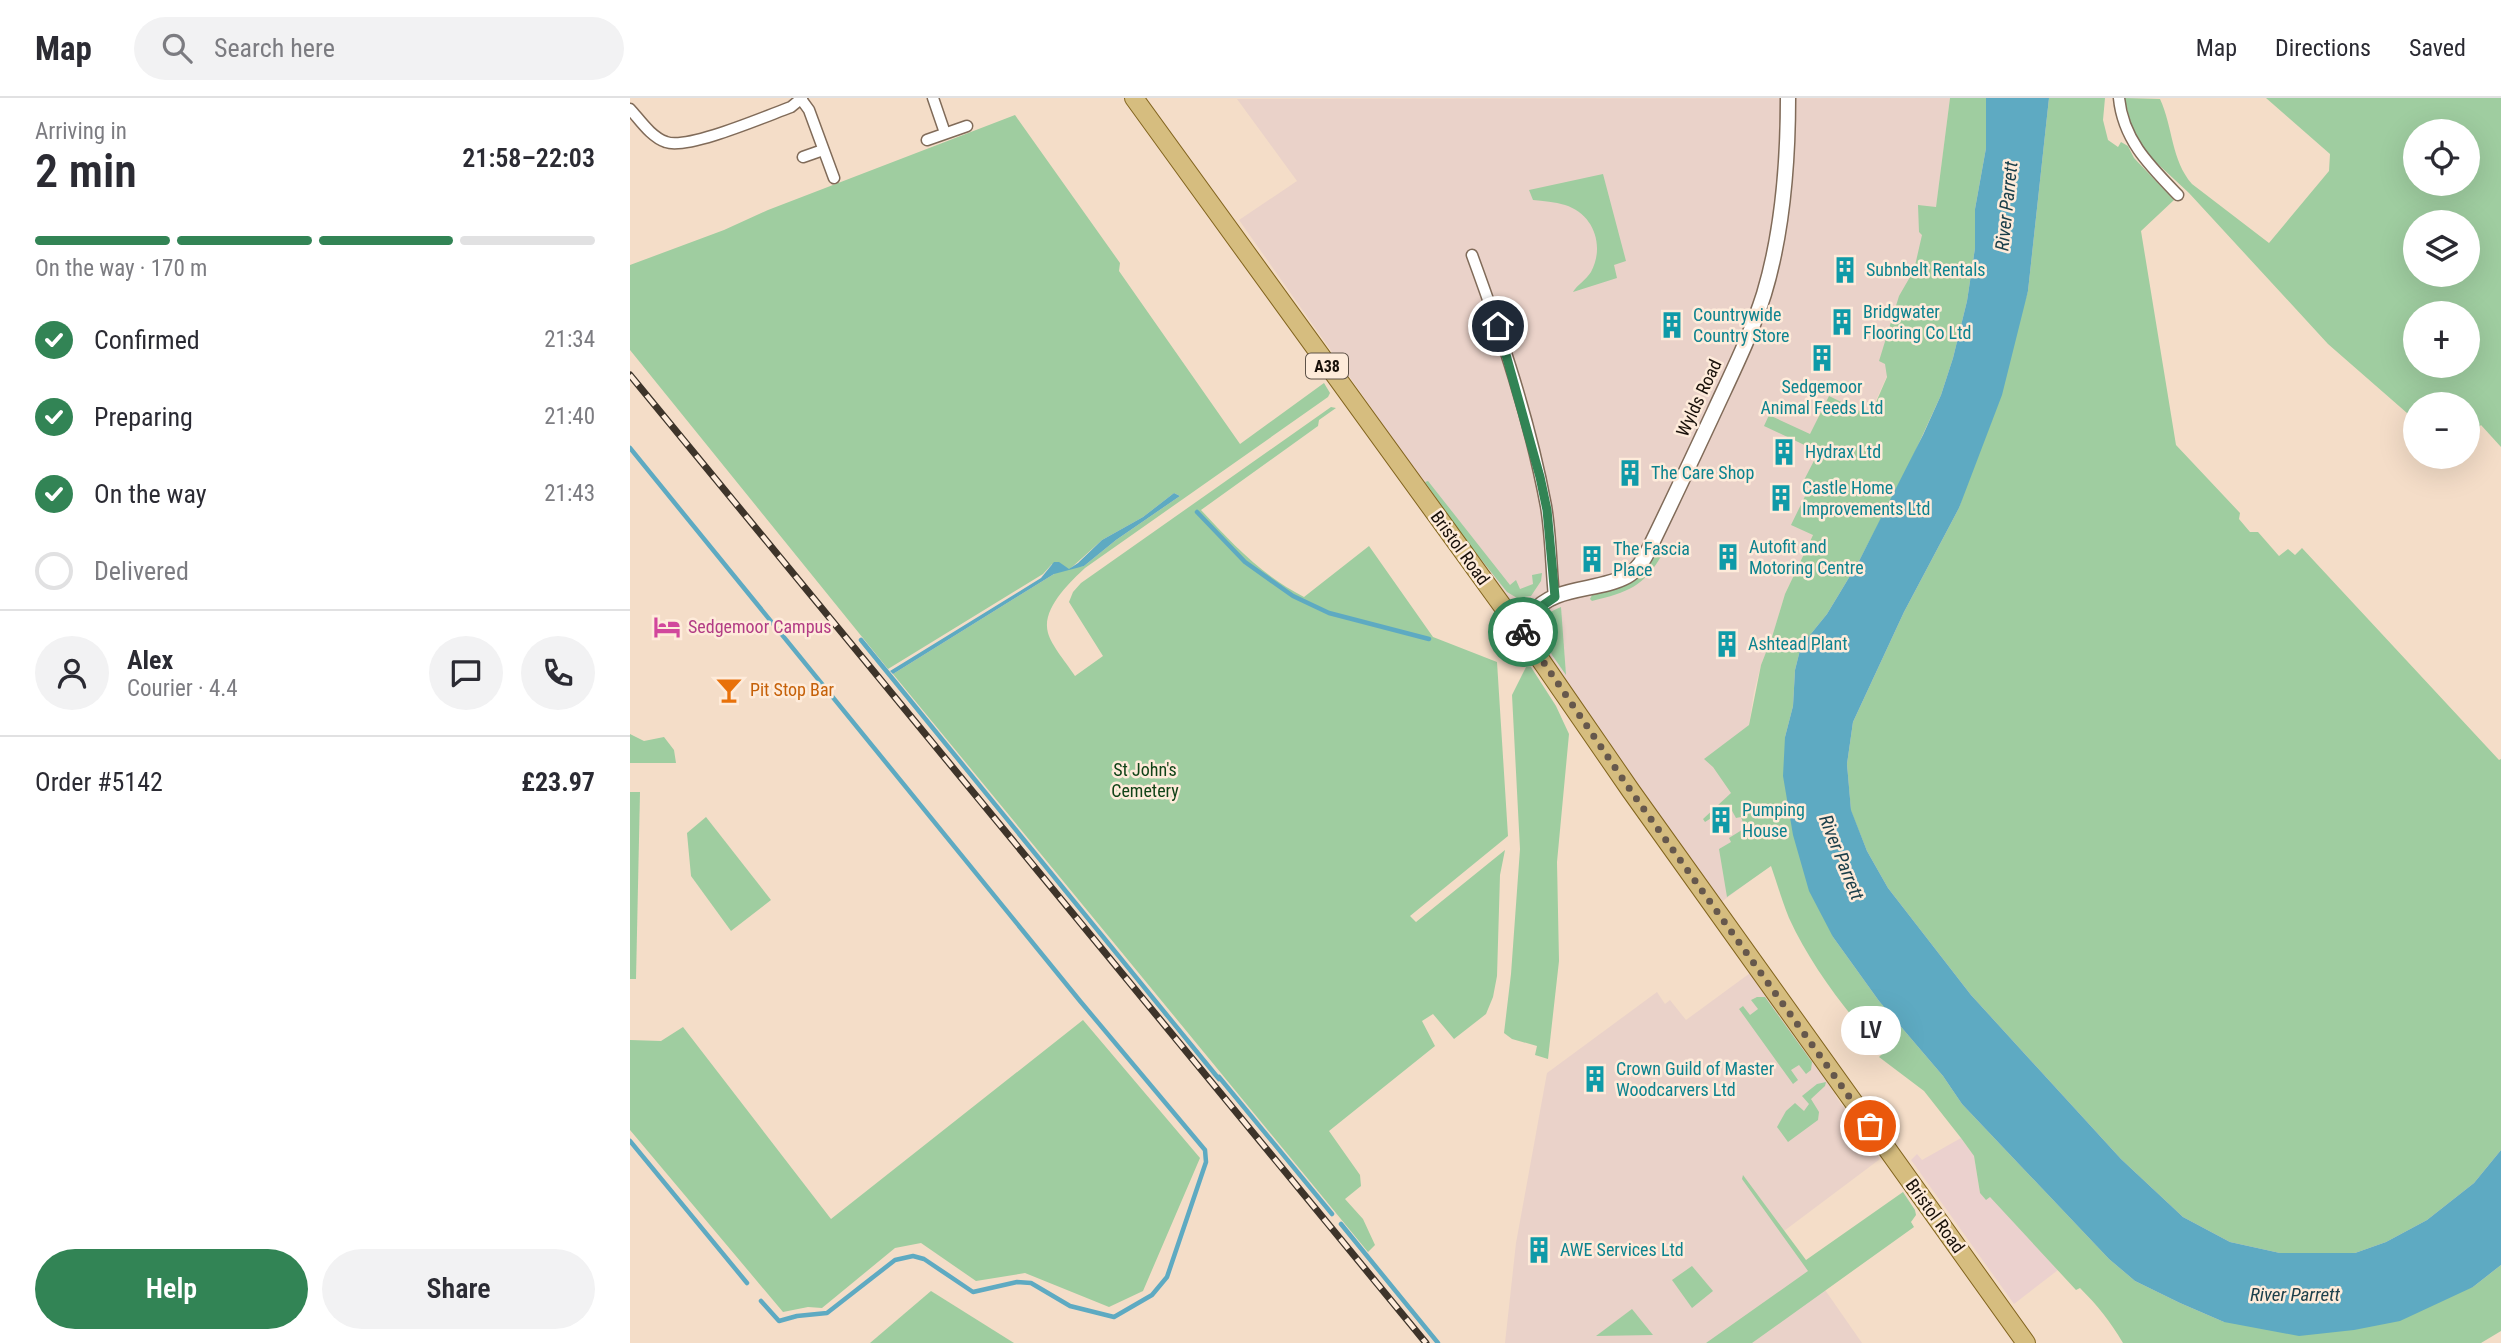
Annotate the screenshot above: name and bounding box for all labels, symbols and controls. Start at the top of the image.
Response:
search box [134,17,624,80]
text: Map [35,29,92,68]
icon: search [158,29,196,67]
text: Search here [214,33,335,63]
text: Map [2196,34,2237,62]
text: Directions [2275,34,2371,62]
text: Saved [2409,34,2466,62]
text: Arriving in [35,118,127,145]
map controls [2403,119,2480,469]
button: locate [2403,119,2480,196]
text: 21:58–22:03 [462,143,595,173]
text: 2 min [35,144,137,198]
water label: River Parrett [1990,160,2023,252]
button: layers [2403,210,2480,287]
text: On the way · 170 m [35,255,207,282]
building icon: Subnbelt Rentals [1830,255,1860,285]
place label: Subnbelt Rentals [1866,259,1986,280]
pin [1468,296,1528,356]
place label: Bridgwater Flooring Co Ltd [1863,301,1971,343]
button: + [2403,301,2480,378]
place label: Countrywide Country Store [1693,304,1790,346]
icon: home [1479,307,1517,345]
building icon: Bridgwater Flooring Co Ltd [1827,307,1857,337]
building icon: Countrywide Country Store [1657,310,1687,340]
icon: check [35,321,73,359]
text: Confirmed [94,325,200,355]
text: 21:34 [544,326,595,353]
building icon: Sedgemoor Animal Feeds Ltd [1807,343,1837,373]
road number: A38 [1306,354,1348,378]
street label: Wylds Road [1672,356,1726,440]
place label: Sedgemoor Animal Feeds Ltd [1760,376,1884,418]
button: − [2403,392,2480,469]
icon: check [35,398,73,436]
text: Preparing [94,402,193,432]
text: 21:40 [544,403,595,430]
building icon: Hydrax Ltd [1769,437,1799,467]
place label: Hydrax Ltd [1805,441,1881,462]
building icon: The Care Shop [1615,458,1645,488]
place label: The Care Shop [1651,462,1754,483]
icon: check [35,475,73,513]
place label: Castle Home Improvements Ltd [1802,477,1930,519]
text: On the way [94,479,207,509]
text: 21:43 [544,480,595,507]
building icon: Castle Home Improvements Ltd [1766,483,1796,513]
street label: Bristol Road [1427,507,1494,589]
place label: Autofit and Motoring Centre [1749,536,1864,578]
place label: The Fascia Place [1613,538,1690,580]
building icon: Autofit and Motoring Centre [1713,542,1743,572]
building icon: The Fascia Place [1577,544,1607,574]
text: Delivered [94,556,189,586]
courier [1488,597,1558,667]
hotel icon: Sedgemoor Campus [652,612,682,642]
icon: bike [1504,613,1542,651]
place label: Sedgemoor Campus [688,616,831,637]
building icon: Ashtead Plant [1712,629,1742,659]
place label: Ashtead Plant [1748,633,1848,654]
button: person [35,636,109,710]
button: chat [429,636,503,710]
button: phone [521,636,595,710]
text: Alex [127,645,173,675]
text: Courier · 4.4 [127,675,238,702]
bar icon: Pit Stop Bar [714,675,744,705]
place label: Pit Stop Bar [750,679,835,700]
park label: St John's Cemetery [1111,759,1179,801]
text: Order #5142 [35,767,163,797]
text: £23.97 [521,767,595,797]
place label: Pumping House [1742,799,1805,841]
building icon: Pumping House [1706,805,1736,835]
water label: River Parrett [1814,811,1869,904]
callout: LV [1840,1007,1900,1056]
text: LV [1860,1017,1882,1044]
place label: Crown Guild of Master Woodcarvers Ltd [1616,1058,1775,1100]
building icon: Crown Guild of Master Woodcarvers Ltd [1580,1064,1610,1094]
pin [1840,1096,1900,1156]
icon: bag [1851,1107,1889,1145]
street label: Bristol Road [1902,1175,1969,1257]
building icon: AWE Services Ltd [1524,1235,1554,1265]
place label: AWE Services Ltd [1560,1239,1684,1260]
button: Help [35,1249,308,1329]
button: Share [322,1249,595,1329]
water label: River Parrett [2250,1283,2340,1306]

